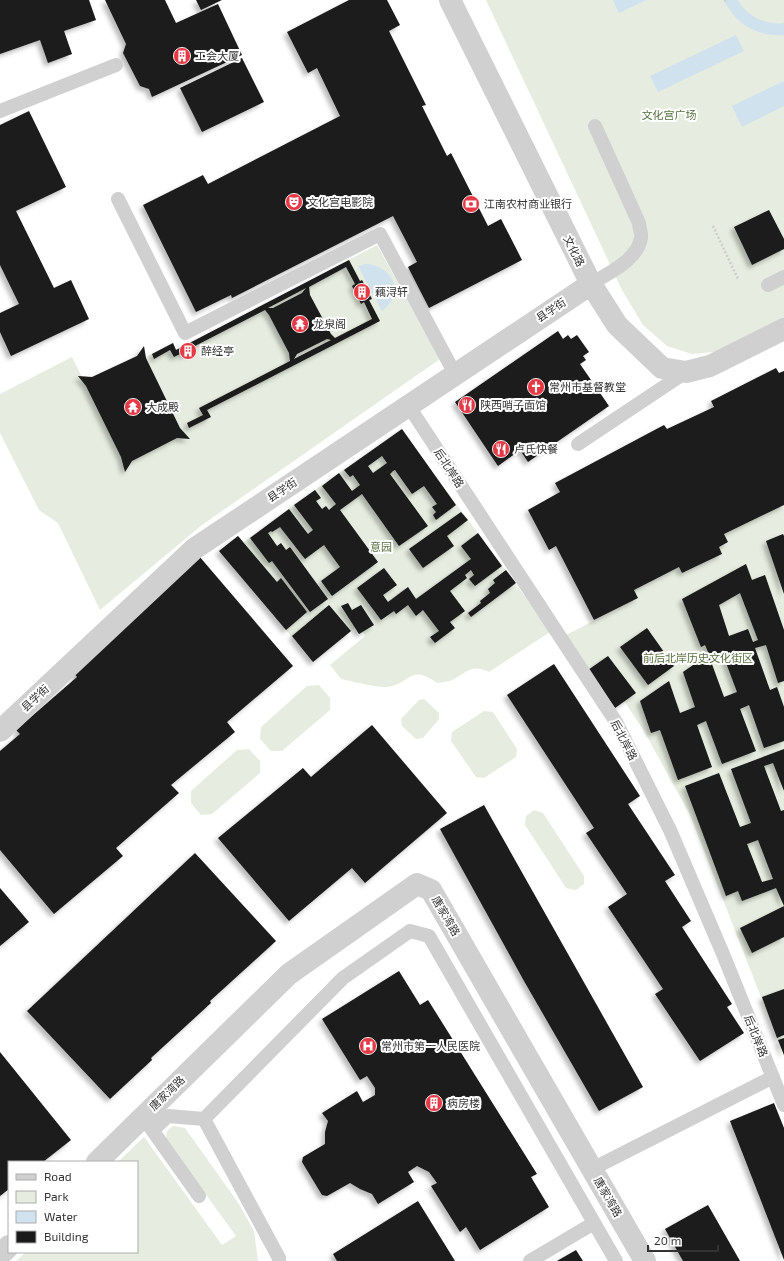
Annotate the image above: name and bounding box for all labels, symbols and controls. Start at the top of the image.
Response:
building icon: 工会大厦 [172,46,192,66]
place label: 工会大厦 [195,49,239,62]
park label: 文化宫广场 [642,108,697,121]
theatre icon: 文化宫电影院 [284,192,304,212]
bank icon: 江南农村商业银行 [461,194,481,214]
place label: 文化宫电影院 [307,195,373,208]
place label: 江南农村商业银行 [484,197,572,210]
street label: 文化路 [561,233,588,268]
building icon: 藕浔轩 [352,282,372,302]
place label: 藕浔轩 [375,285,408,298]
street label: 县学街 [533,295,568,324]
temple icon: 龙泉阁 [290,314,310,334]
place label: 龙泉阁 [313,317,346,330]
building icon: 醉经亭 [178,341,198,361]
place label: 醉经亭 [201,344,234,357]
church icon: 常州市基督教堂 [526,377,546,397]
place label: 常州市基督教堂 [549,380,626,393]
restaurant icon: 陕西哨子面馆 [457,395,477,415]
temple icon: 大成殿 [123,397,143,417]
place label: 陕西哨子面馆 [480,398,546,411]
place label: 大成殿 [146,400,179,413]
restaurant icon: 卢氏快餐 [491,439,511,459]
place label: 卢氏快餐 [514,442,558,455]
street label: 后北岸路 [432,446,467,490]
street label: 县学街 [264,475,299,504]
park label: 意园 [370,540,392,553]
park label: 前后北岸历史文化街区 [643,651,753,664]
street label: 县学街 [18,682,51,714]
street label: 后北岸路 [609,717,640,762]
street label: 唐家湾路 [430,893,463,938]
street label: 后北岸路 [742,1013,771,1059]
hospital icon: 常州市第一人民医院 [358,1036,378,1056]
place label: 常州市第一人民医院 [381,1039,480,1052]
street label: 唐家湾路 [146,1073,187,1113]
building icon: 病房楼 [424,1093,444,1113]
place label: 病房楼 [447,1096,480,1109]
legend [8,1161,138,1253]
text: Road [44,1169,72,1183]
street label: 唐家湾路 [592,1174,625,1219]
text: Park [44,1189,69,1203]
text: Water [44,1209,78,1223]
scale bar [648,1227,718,1253]
text: Building [44,1229,89,1243]
text: 20 m [654,1233,681,1247]

